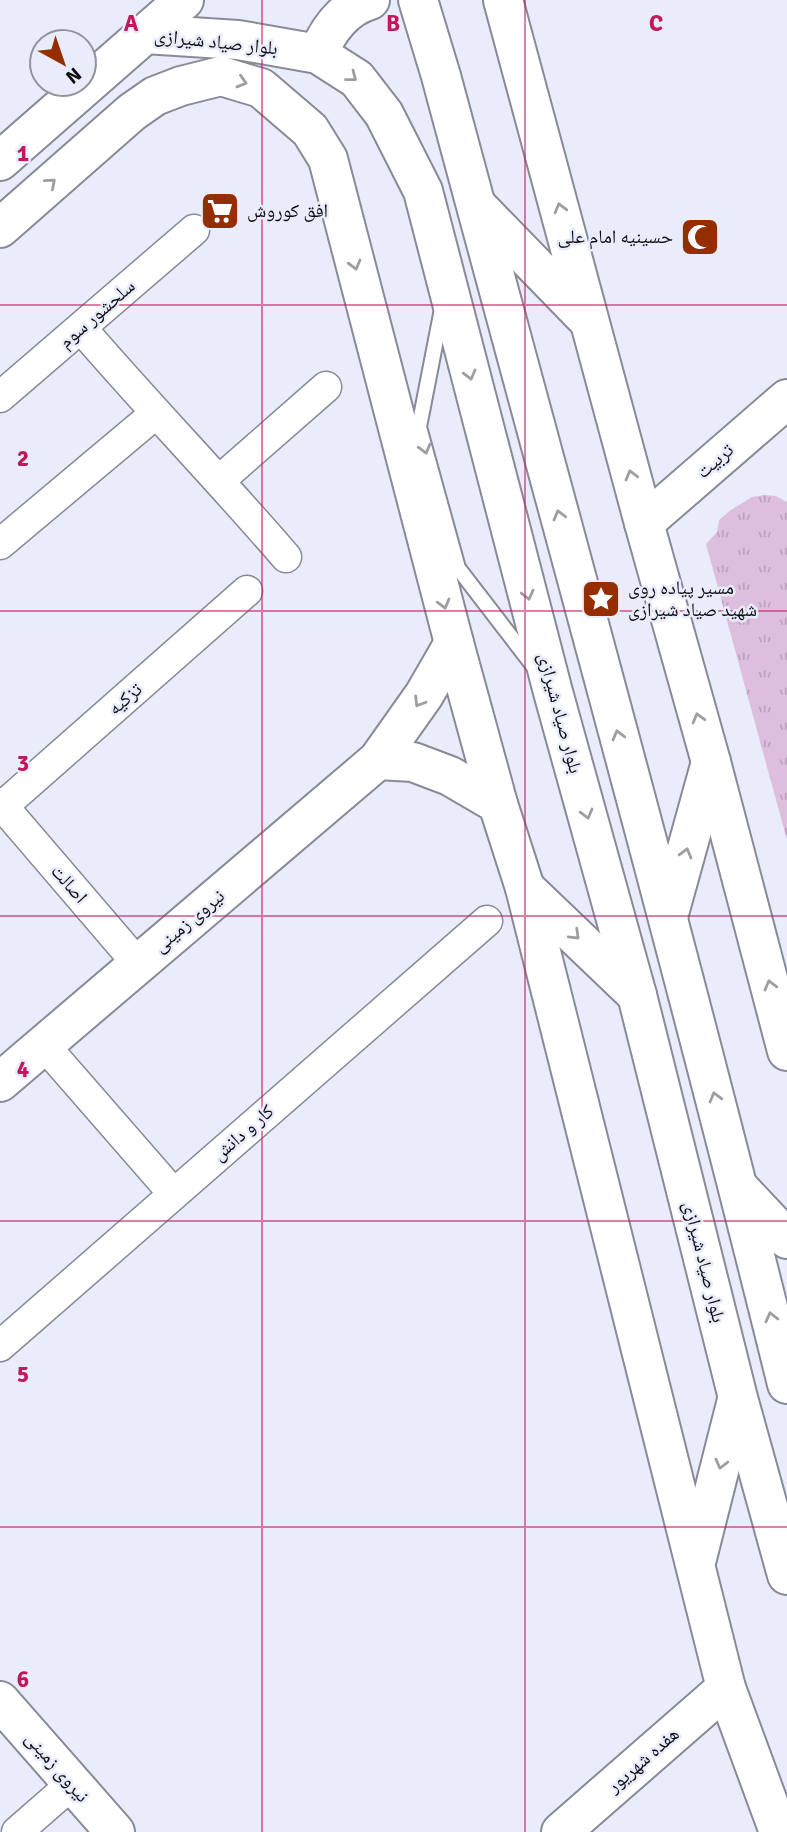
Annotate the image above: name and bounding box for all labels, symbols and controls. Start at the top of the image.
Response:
text: A [124,9,139,38]
text: B [386,9,400,38]
text: C [649,9,663,38]
street label: بلوار صیاد شیرازی [153,24,279,60]
north arrow [28,28,98,98]
text: N [61,62,86,89]
one-way arrow [344,69,356,81]
one-way arrow [236,74,248,89]
text: 1 [17,139,29,168]
one-way arrow [43,179,56,191]
supermarket icon: افق کوروش [199,190,241,232]
place label: افق کوروش [247,199,328,223]
one-way arrow [554,202,568,214]
mosque icon: حسینیه امام علی [679,216,721,258]
place label: حسینیه امام علی [558,225,673,250]
one-way arrow [347,259,361,271]
street label: سلحشور سوم [54,274,141,354]
one-way arrow [462,369,476,381]
street label: تربیت [691,438,739,484]
one-way arrow [417,443,432,455]
text: 2 [17,444,29,473]
one-way arrow [625,470,639,482]
one-way arrow [553,509,567,521]
place label: مسیر پیاده روی شهید صیاد شیرازی [628,576,757,622]
place icon: مسیر پیاده روی شهید صیاد شیرازی [580,578,622,620]
one-way arrow [520,588,534,600]
one-way arrow [435,598,450,610]
street label: بلوار صیاد شیرازی [532,650,588,776]
street label: تزکیه [103,677,147,720]
one-way arrow [415,694,428,707]
one-way arrow [692,712,707,724]
one-way arrow [612,729,626,741]
text: 3 [17,749,29,778]
one-way arrow [579,808,593,820]
one-way arrow [677,847,692,859]
street label: اصالت [46,860,92,908]
street label: نیروی زمینی [148,884,230,958]
one-way arrow [566,927,579,940]
one-way arrow [763,980,778,992]
text: 4 [17,1055,29,1084]
one-way arrow [709,1091,723,1103]
street label: کار و دانش [207,1100,279,1166]
street label: بلوار صیاد شیرازی [677,1199,731,1325]
one-way arrow [765,1311,779,1323]
text: 5 [17,1360,29,1389]
one-way arrow [715,1458,729,1470]
text: 6 [17,1665,29,1694]
street label: هفده شهریور [601,1722,684,1799]
street label: نیروی زمینی [20,1727,94,1807]

